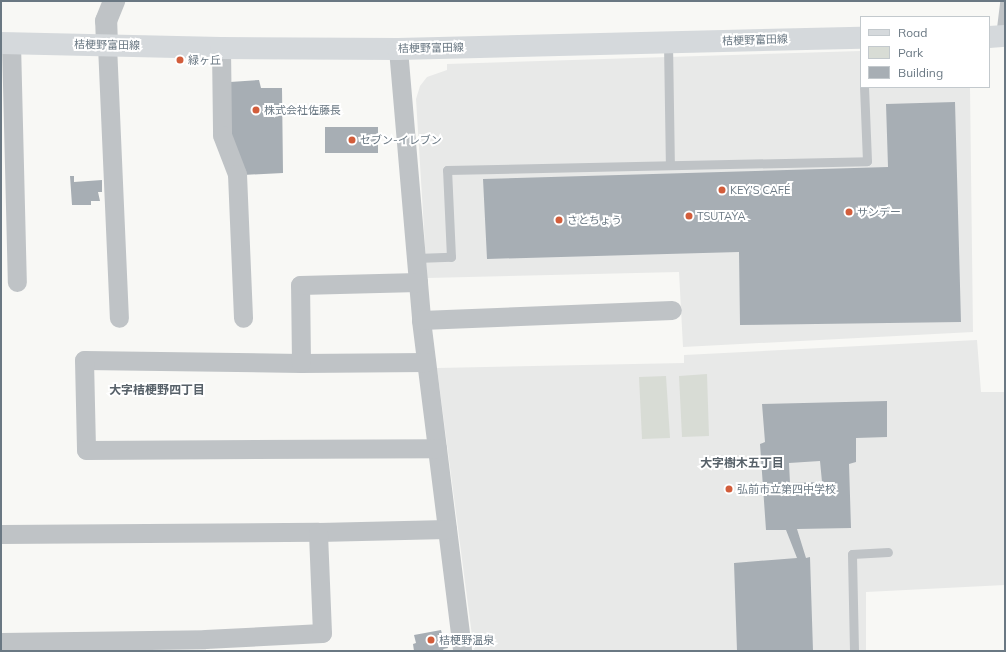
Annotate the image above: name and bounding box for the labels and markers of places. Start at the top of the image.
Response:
place label: 緑ヶ丘 [188,53,221,67]
marker: 緑ヶ丘 [175,55,185,65]
place label: 株式会社佐藤長 [264,103,341,117]
marker: 株式会社佐藤長 [251,105,261,115]
place label: セブン-イレブン [360,133,442,147]
marker: セブン-イレブン [347,135,357,145]
place label: KEY’S CAFÉ [730,183,791,197]
marker: KEY’S CAFÉ [717,185,727,195]
place label: サンデー [857,205,901,219]
marker: サンデー [844,207,854,217]
place label: TSUTAYA [697,209,745,223]
marker: TSUTAYA [684,211,694,221]
place label: さとちょう [567,213,622,227]
marker: さとちょう [554,215,564,225]
place label: 弘前市立第四中学校 [737,482,836,496]
marker: 弘前市立第四中学校 [724,484,734,494]
place label: 桔梗野温泉 [439,633,494,647]
marker: 桔梗野温泉 [426,635,436,645]

